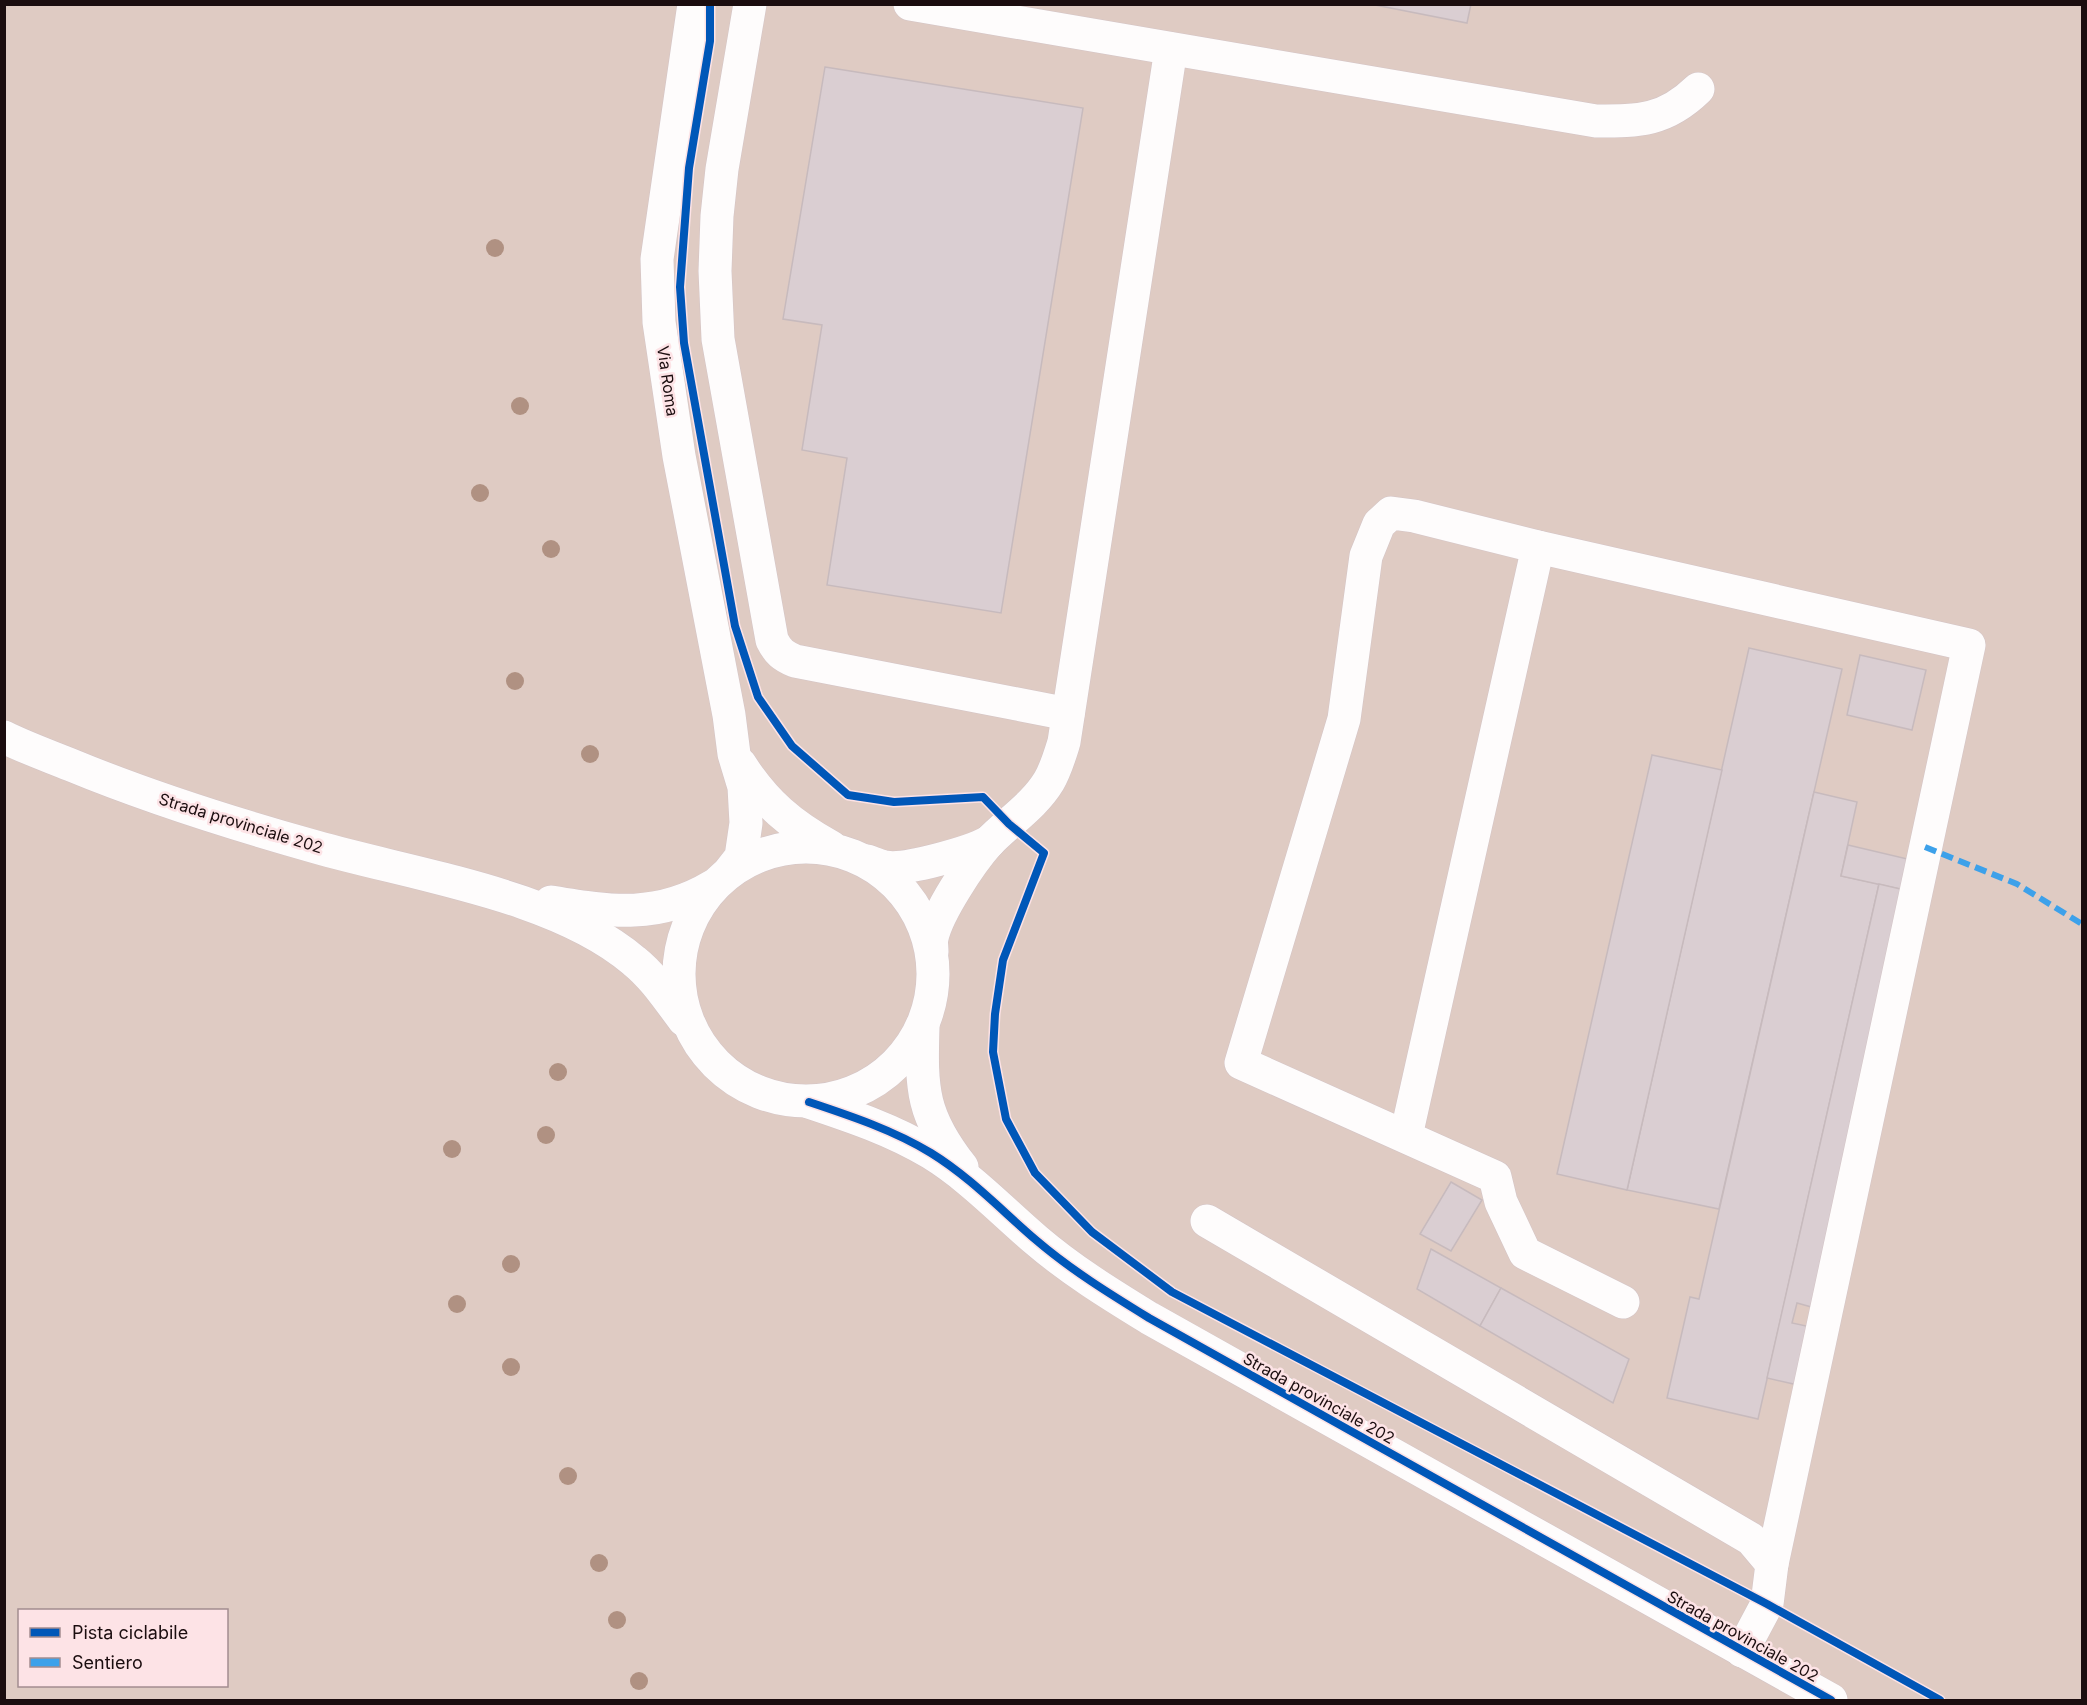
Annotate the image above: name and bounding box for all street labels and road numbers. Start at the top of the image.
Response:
street label: Via Roma [653,344,683,418]
street label: Strada provinciale 202 [157,789,325,857]
street label: Strada provinciale 202 [1240,1348,1398,1448]
street label: Strada provinciale 202 [1664,1586,1822,1686]

